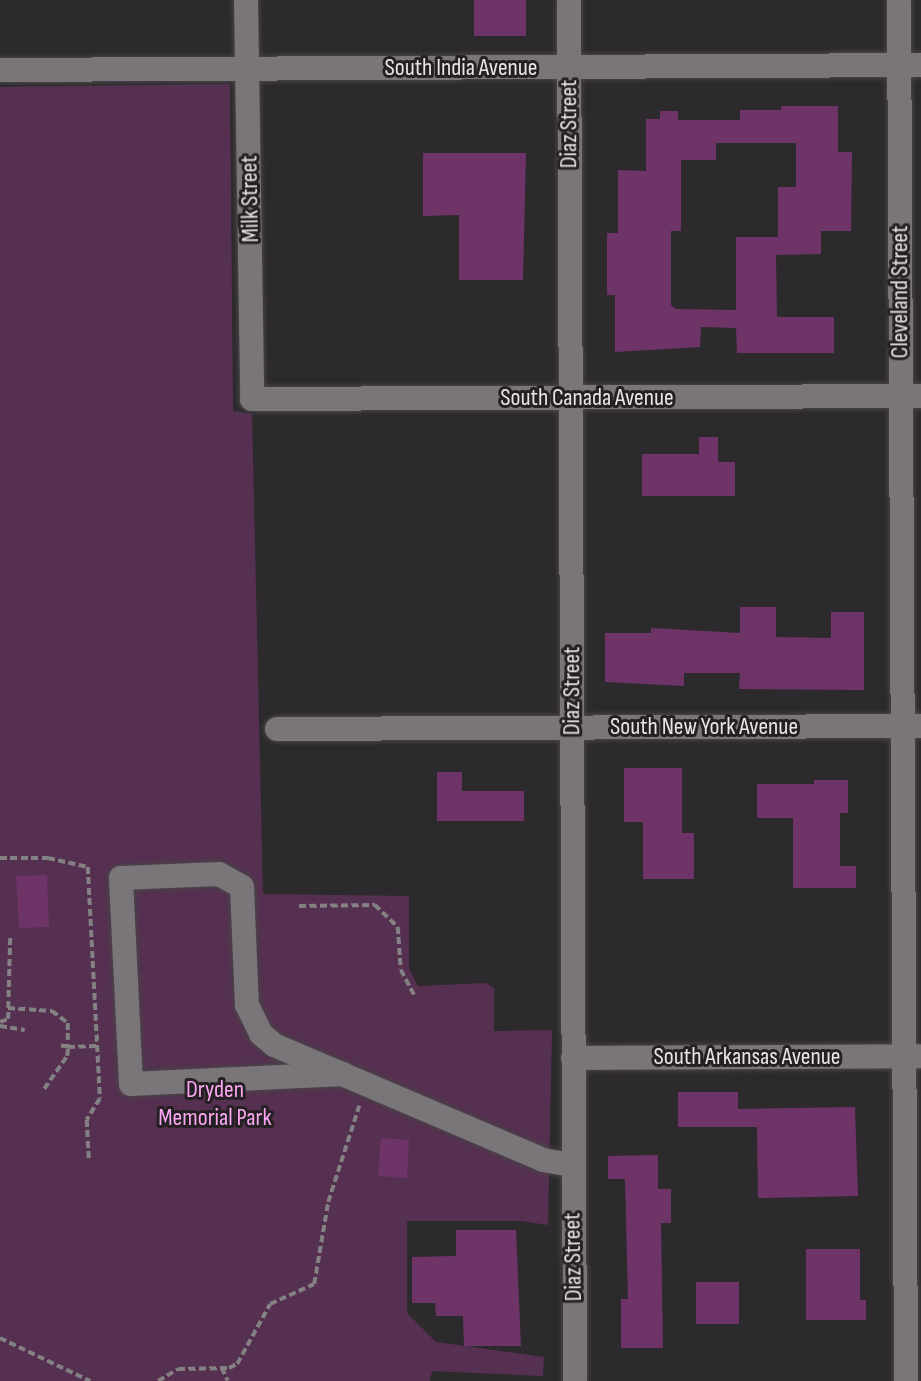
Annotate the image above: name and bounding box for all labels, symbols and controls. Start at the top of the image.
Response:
street label: South India Avenue [385,54,537,82]
street label: Diaz Street [555,80,583,168]
street label: Milk Street [235,155,265,243]
street label: Cleveland Street [886,226,914,358]
street label: South Canada Avenue [500,384,674,412]
street label: Diaz Street [558,647,586,735]
street label: South New York Avenue [610,713,798,741]
street label: South Arkansas Avenue [654,1043,840,1071]
park label: Dryden Memorial Park [158,1076,272,1132]
street label: Diaz Street [558,1212,588,1302]

